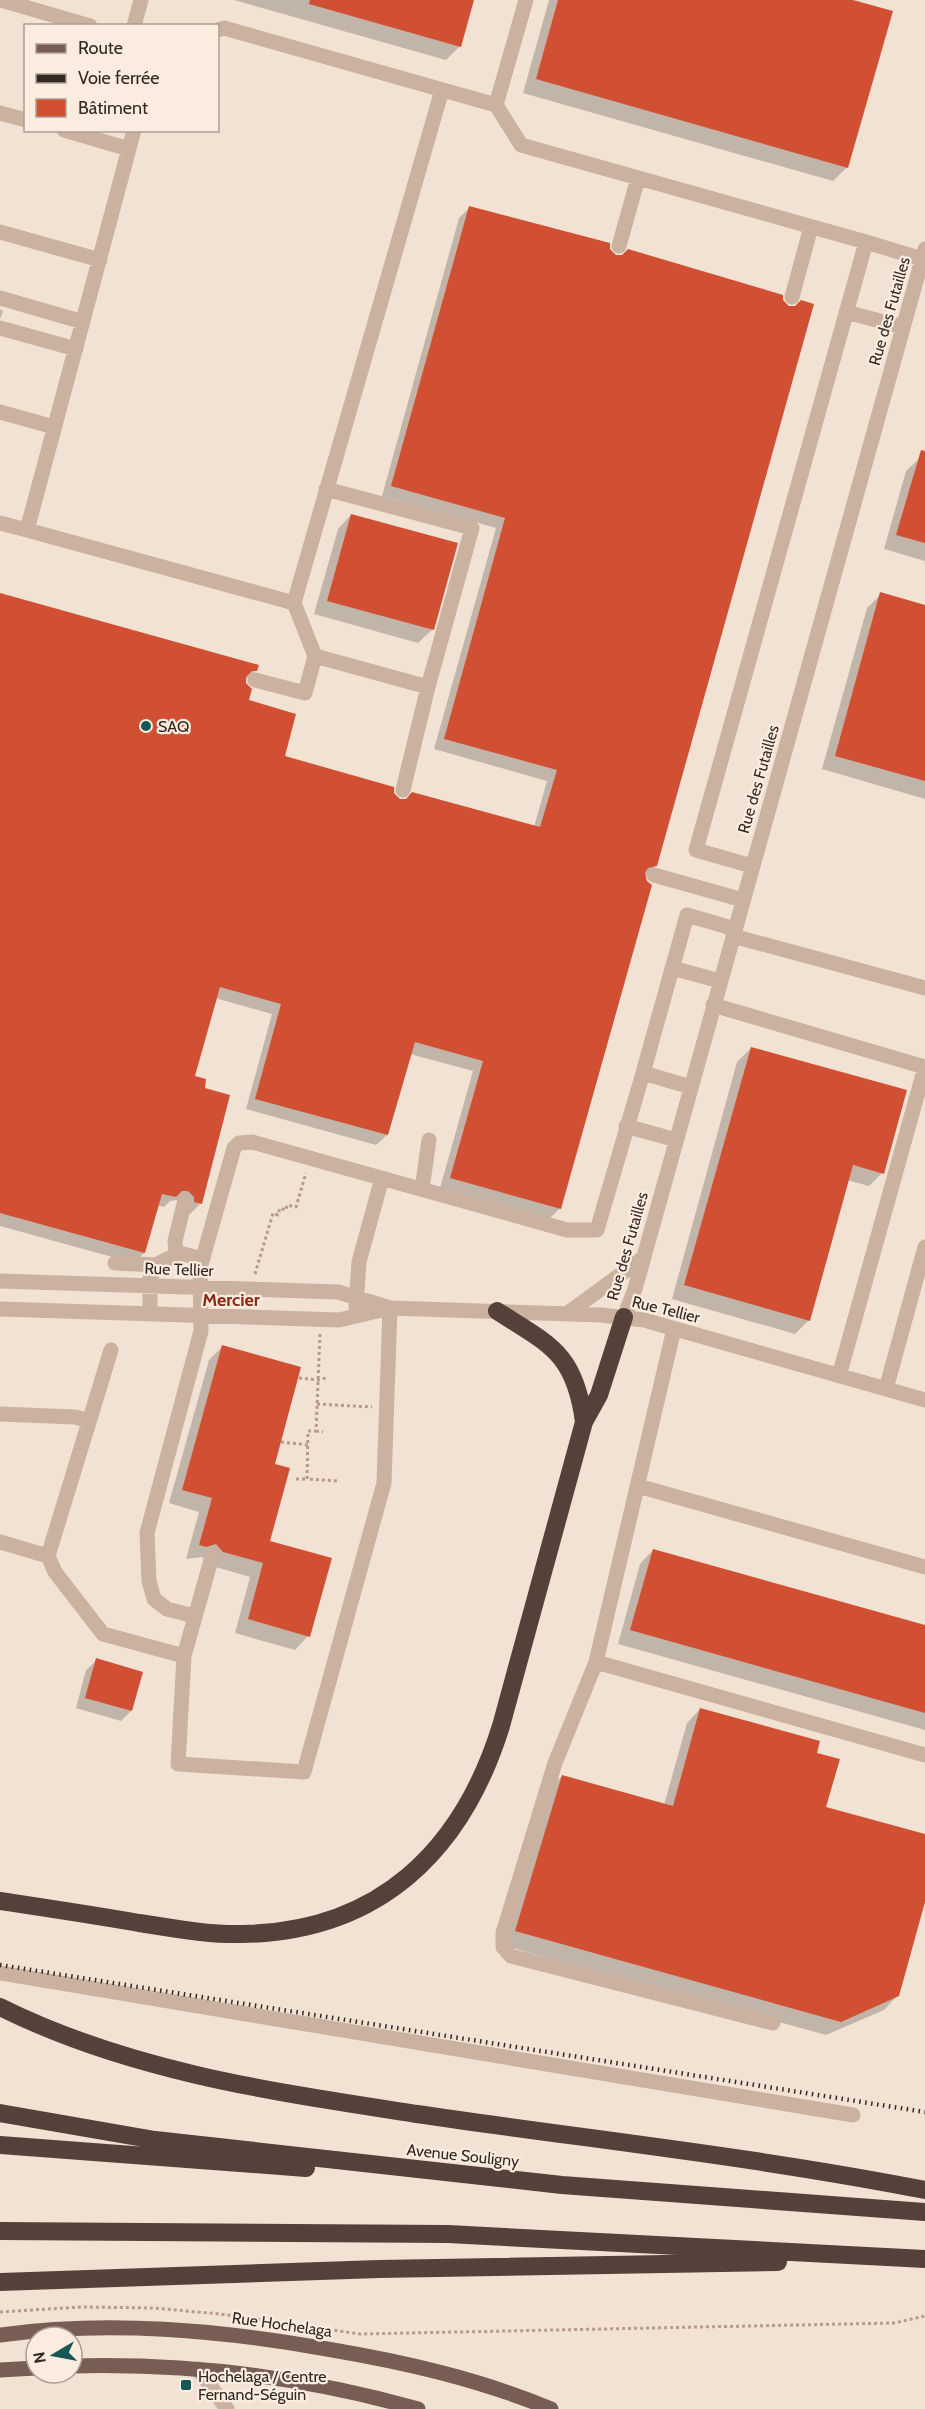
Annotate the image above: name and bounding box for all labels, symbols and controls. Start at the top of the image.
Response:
legend [24,24,219,132]
text: Route [78,37,123,59]
text: Voie ferrée [78,67,159,89]
text: Bâtiment [78,97,148,119]
street label: Rue des Futailles [865,254,914,367]
place label: SAQ [158,717,189,736]
marker: SAQ [139,719,153,733]
street label: Rue des Futailles [734,722,783,835]
street label: Rue des Futailles [603,1189,652,1302]
street label: Rue Tellier [144,1259,215,1280]
district label: Mercier [202,1289,260,1311]
street label: Rue Tellier [630,1292,703,1327]
street label: Avenue Souligny [406,2140,520,2171]
street label: Rue Hochelaga [231,2308,333,2341]
north arrow [24,2325,84,2385]
text: N [29,2350,50,2365]
place label: Hochelaga / Centre Fernand-Séguin [198,2367,327,2404]
marker: Hochelaga / Centre Fernand-Séguin [179,2378,193,2392]

